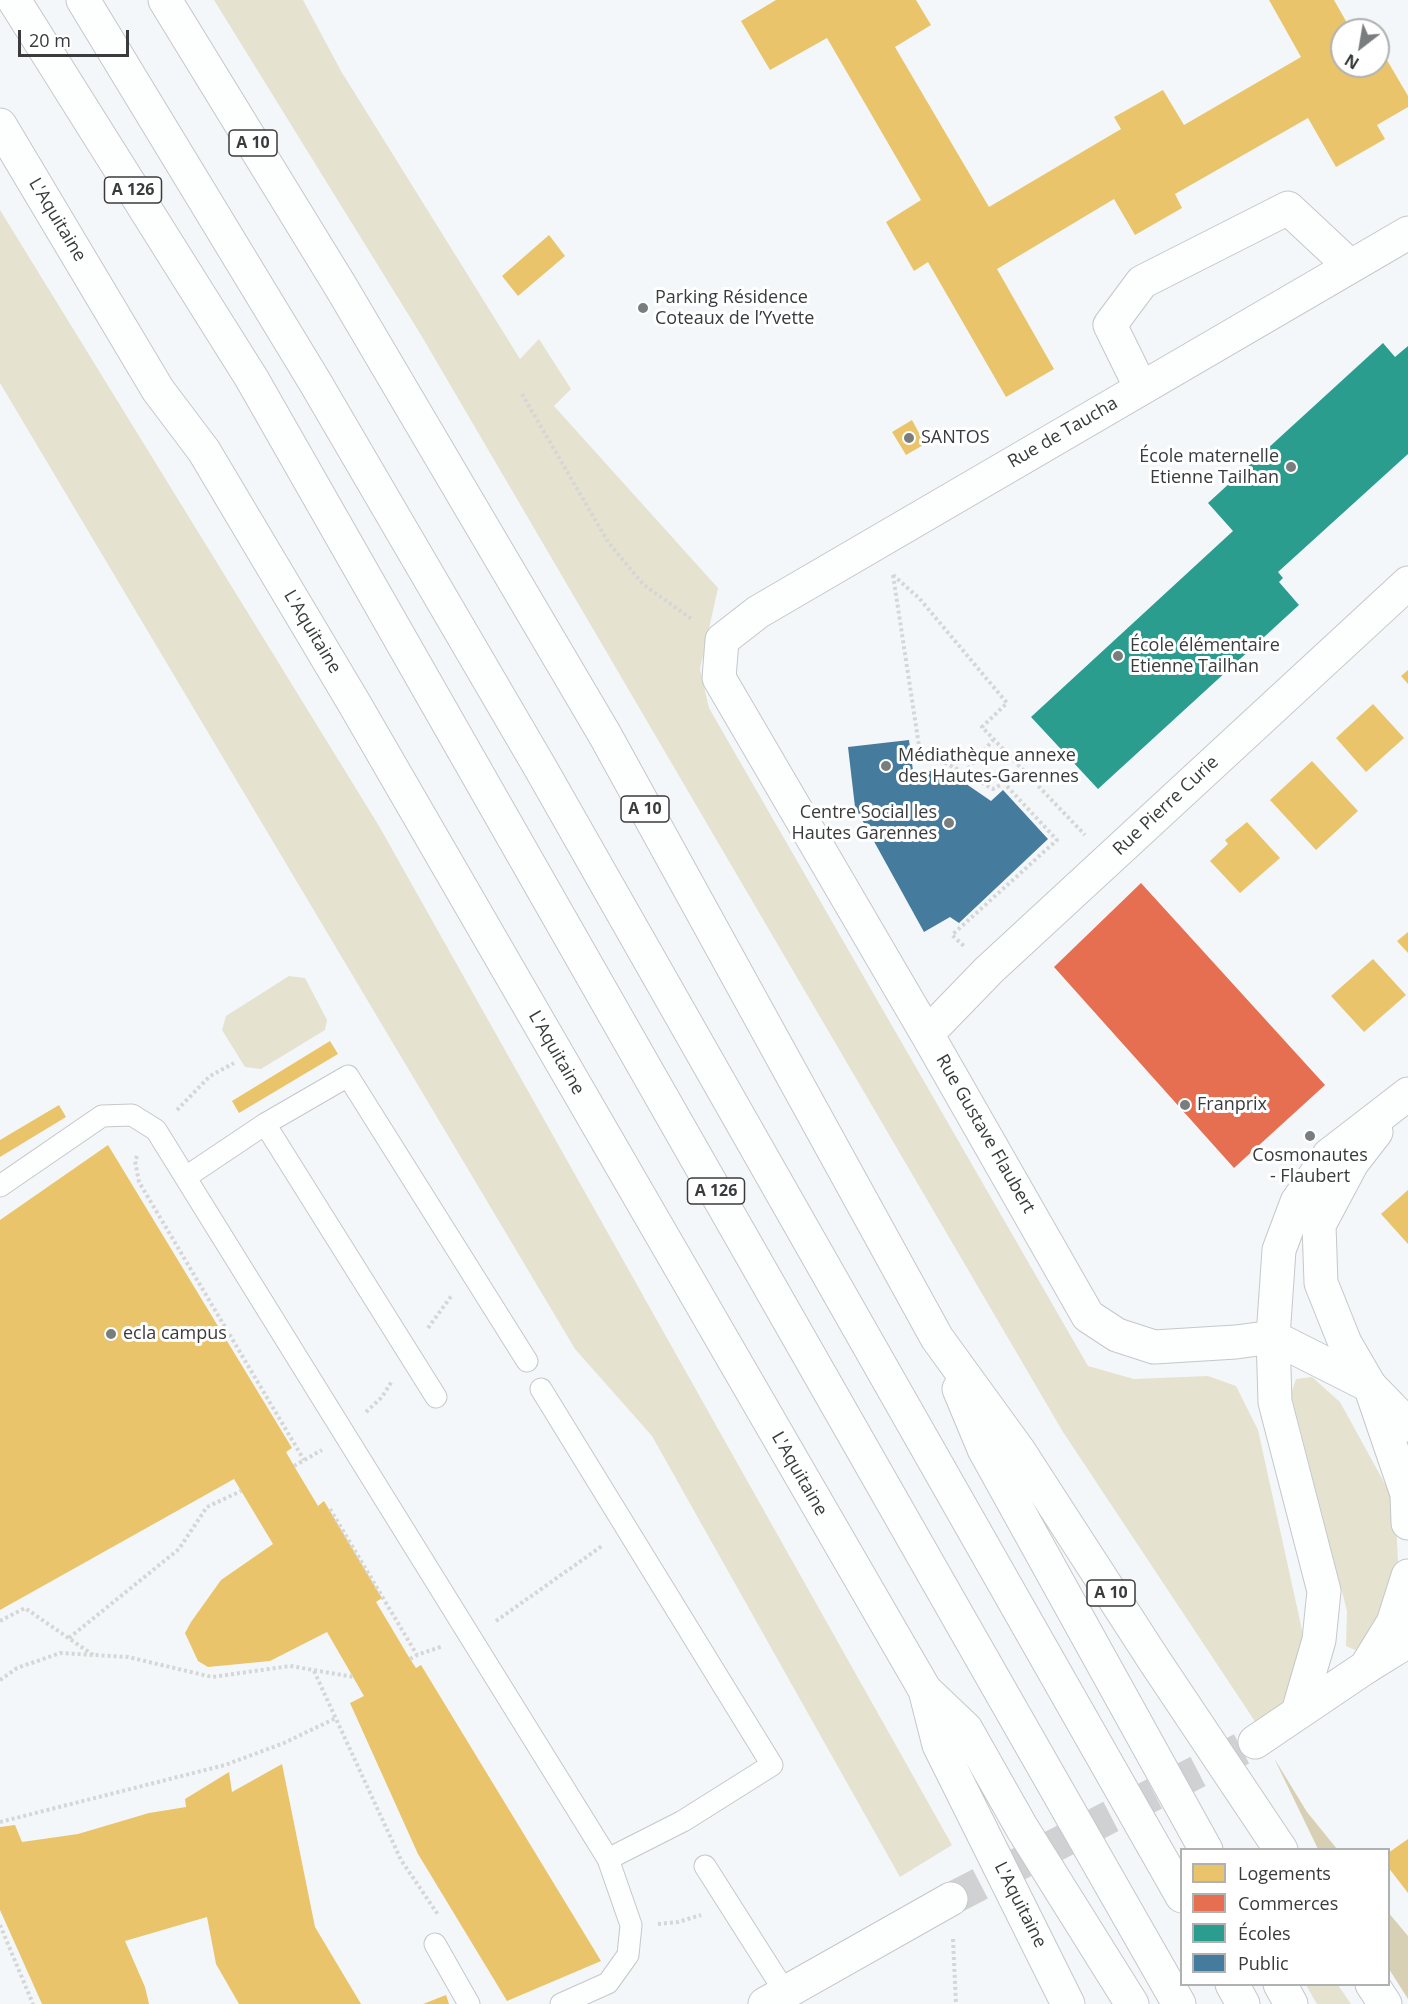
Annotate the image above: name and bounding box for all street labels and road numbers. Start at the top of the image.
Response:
road number: A 10 [229,130,277,156]
street label: L'Aquitaine [24,174,90,266]
road number: A 126 [104,177,162,203]
street label: Rue de Taucha [1004,393,1122,473]
street label: L'Aquitaine [279,586,345,678]
street label: Rue Pierre Curie [1109,752,1223,860]
road number: A 10 [621,796,669,822]
street label: L'Aquitaine [523,1007,589,1099]
street label: Rue Gustave Flaubert [931,1051,1039,1217]
road number: A 126 [688,1178,744,1204]
street label: L'Aquitaine [766,1428,832,1520]
road number: A 10 [1087,1580,1135,1606]
street label: L'Aquitaine [989,1858,1051,1952]

